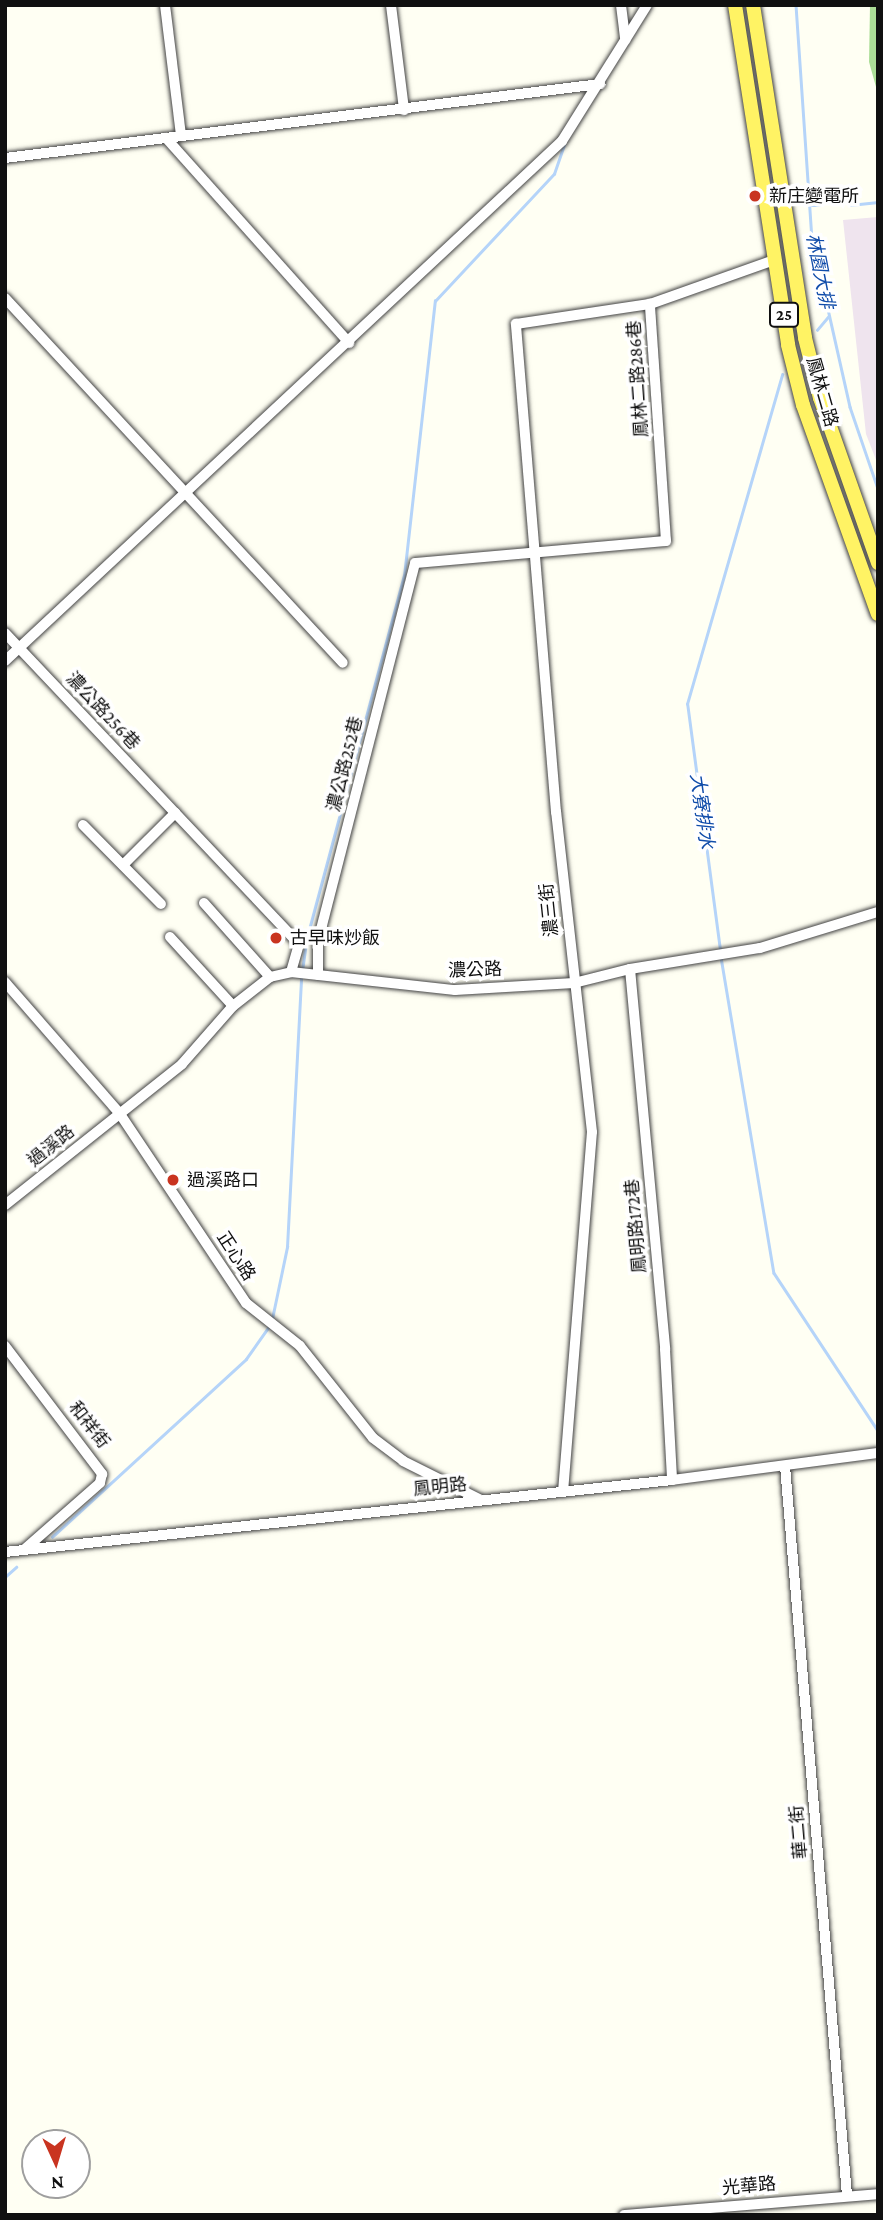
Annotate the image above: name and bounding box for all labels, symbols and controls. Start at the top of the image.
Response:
place label: 新庄變電所 [769,185,859,207]
marker: 新庄變電所 [747,188,763,204]
water label: 林園大排 [802,232,838,310]
road number: 25 [768,302,800,328]
street label: 鳳林二路286巷 [623,320,653,438]
street label: 鳳林二路 [802,354,842,430]
street label: 濃公路256巷 [62,668,144,754]
street label: 濃公路252巷 [323,714,367,814]
water label: 大寮排水 [685,772,719,850]
street label: 濃三街 [535,882,563,938]
place label: 古早味炒飯 [290,927,380,949]
marker: 古早味炒飯 [268,930,284,946]
street label: 濃公路 [448,958,502,982]
street label: 過溪路 [23,1121,79,1171]
place label: 過溪路口 [187,1169,259,1191]
marker: 過溪路口 [165,1172,181,1188]
street label: 鳳明路172巷 [621,1178,651,1274]
street label: 正心路 [212,1227,260,1285]
street label: 和祥街 [64,1397,114,1453]
street label: 鳳明路 [412,1473,468,1501]
street label: 華二街 [786,1804,812,1860]
north arrow [21,2129,91,2199]
text: N [50,2173,65,2194]
street label: 光華路 [721,2173,777,2199]

